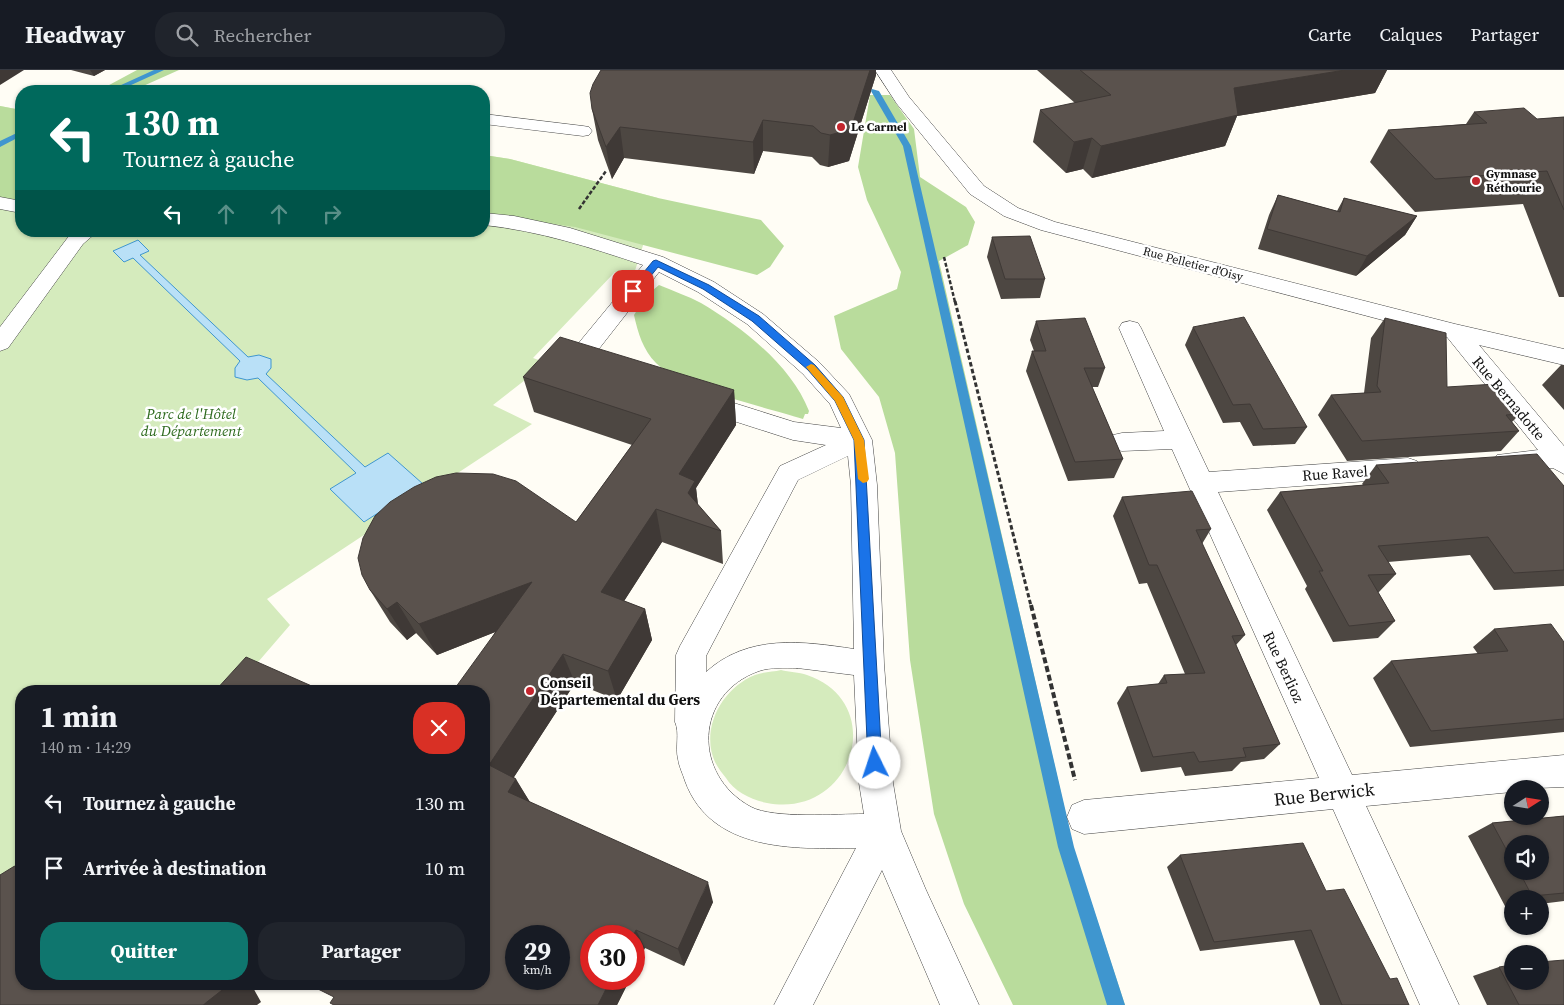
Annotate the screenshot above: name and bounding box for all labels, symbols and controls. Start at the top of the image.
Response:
search box [155,12,505,57]
text: Headway [25,18,125,51]
icon: search [173,21,201,49]
text: Rechercher [213,22,311,48]
text: Carte [1308,22,1351,47]
text: Calques [1379,22,1443,47]
text: Partager [1471,22,1539,47]
text: 130 m [123,99,219,147]
icon: left [40,105,105,170]
place label: Le Carmel [851,119,907,135]
marker: Le Carmel [835,121,847,133]
text: Tournez à gauche [123,144,294,174]
place label: Gymnase Réthourie [1486,166,1542,196]
marker: Gymnase Réthourie [1470,175,1482,187]
icon: left [159,200,187,228]
icon: ahead [212,200,240,228]
icon: ahead [265,200,293,228]
icon: right [318,200,346,228]
street label: Rue Pelletier d'Oisy [1141,243,1246,285]
pin [612,270,654,312]
icon: arrive [619,277,647,305]
street label: Rue Bernadotte [1468,352,1551,445]
park label: Parc de l'Hôtel du Département [141,403,242,441]
street label: Rue Ravel [1302,460,1369,486]
street label: Rue Berlioz [1258,628,1310,706]
place label: Conseil Départemental du Gers [540,672,700,710]
marker: Conseil Départemental du Gers [524,685,536,697]
text: 1 min [40,696,118,737]
button: close [413,702,465,754]
text: 140 m · 14:29 [40,736,131,758]
position arrow [848,736,900,788]
street label: Rue Berwick [1272,776,1376,812]
north arrow [1504,780,1549,825]
map controls [1504,780,1549,990]
icon: left [40,789,68,817]
text: Tournez à gauche [83,790,236,816]
text: 130 m [415,790,465,816]
button: sound [1504,835,1549,880]
icon: arrive [40,854,68,882]
text: Arrivée à destination [83,855,266,881]
text: 10 m [424,855,465,881]
button: + [1504,890,1549,935]
button: Quitter [40,922,248,980]
button: Partager [258,922,465,980]
speed limit sign: 30 [580,925,645,990]
text: 29 [524,934,551,968]
button: − [1504,945,1549,990]
text: km/h [523,962,552,978]

